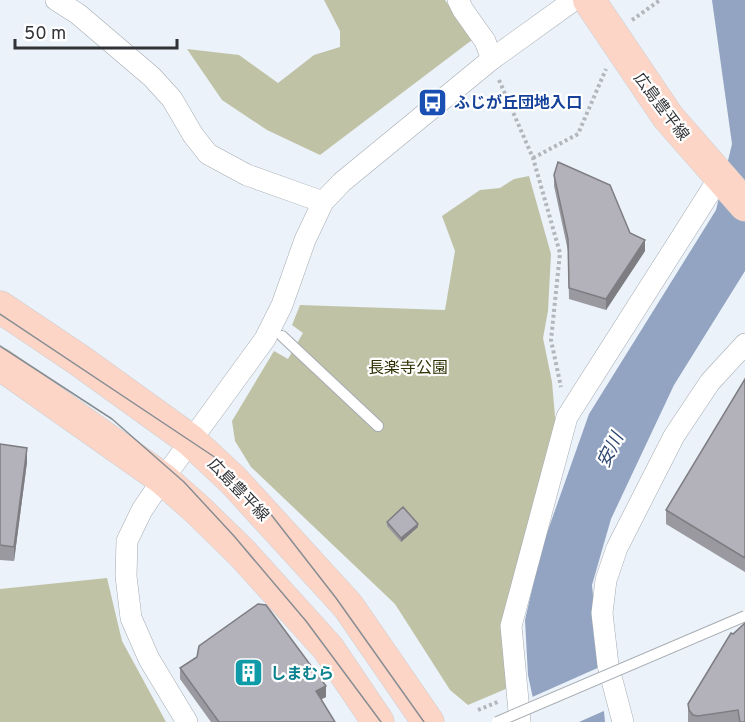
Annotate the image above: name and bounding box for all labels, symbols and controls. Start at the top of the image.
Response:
scale bar [15,12,177,50]
text: 50 m [24,23,66,46]
street label: 広島豊平線 [628,69,692,145]
bus stop icon: ふじが丘団地入口 [417,86,449,118]
place label: ふじが丘団地入口 [454,94,582,114]
park label: 長楽寺公園 [368,359,448,379]
water label: 安川 [593,428,630,472]
street label: 広島豊平線 [203,455,273,526]
building icon: しまむら [233,657,265,689]
place label: しまむら [270,665,334,685]

